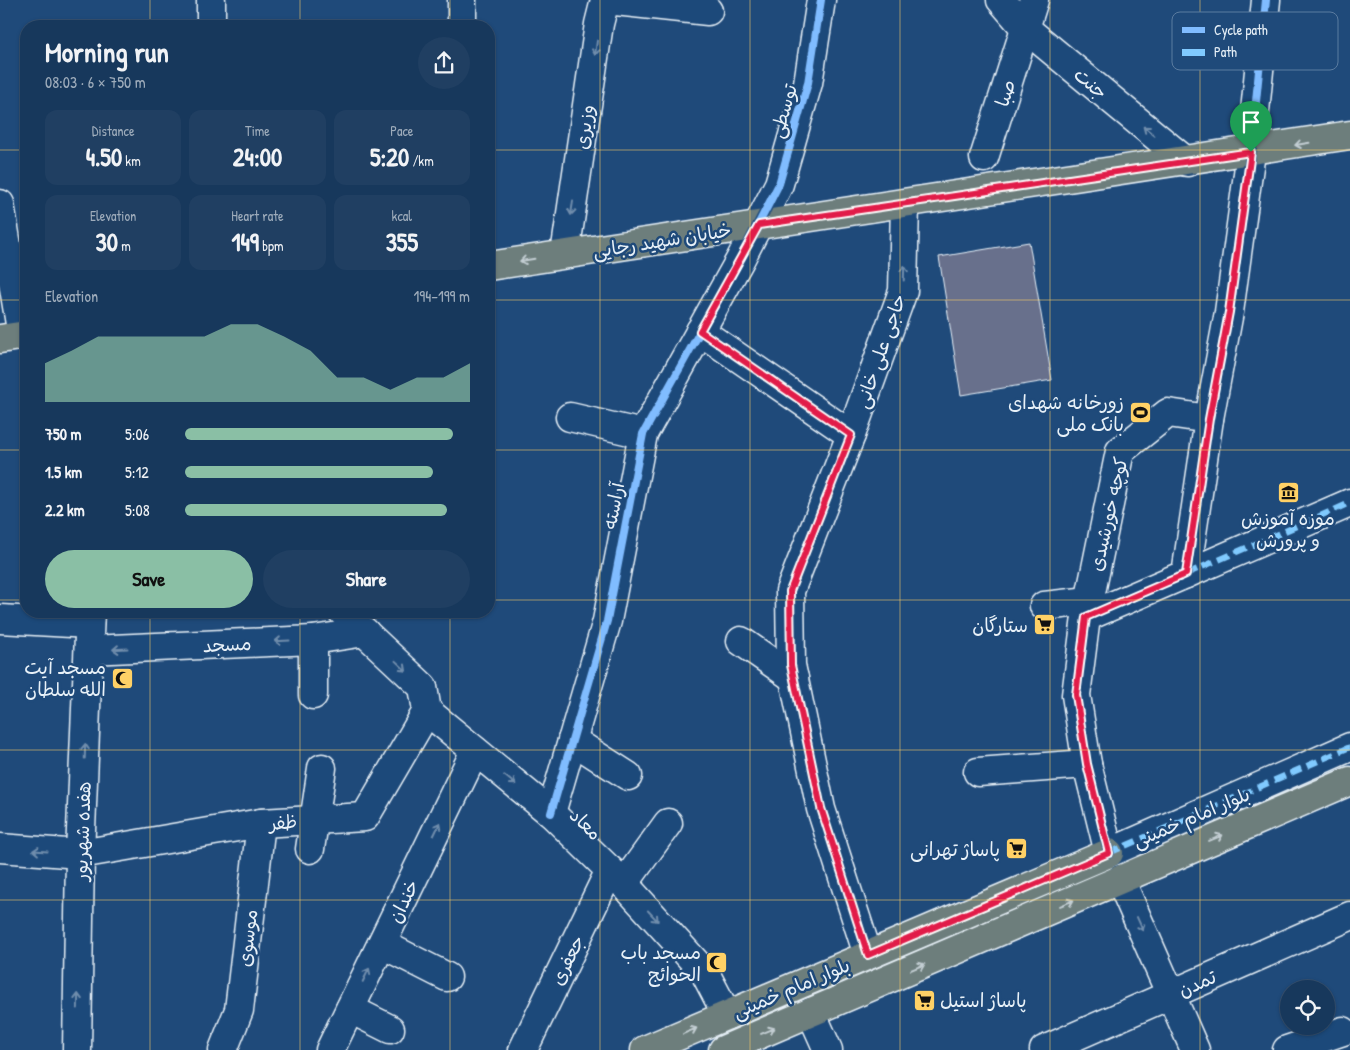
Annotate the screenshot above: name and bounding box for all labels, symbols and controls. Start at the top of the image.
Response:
legend [1172,12,1338,70]
text: Cycle path [1214,20,1268,40]
text: Morning run [45,33,169,71]
button: share [418,37,470,89]
one-way arrow [590,39,600,55]
text: Path [1214,42,1237,61]
street label: جنت [1069,61,1113,105]
text: 08:03 · 6 × 750 m [45,71,146,93]
street label: صبا [988,76,1022,110]
street label: توسطی [763,81,803,141]
pin [1230,101,1272,152]
street label: وزیری [568,103,600,151]
icon: arrive [1237,108,1265,136]
text: Distance [92,121,135,140]
text: Time [245,121,270,140]
text: Pace [390,121,413,140]
one-way arrow [1142,126,1155,137]
one-way arrow [1294,139,1310,149]
text: 4.50 [86,140,122,174]
text: 24:00 [233,140,282,174]
text: 5:20 [370,140,409,174]
text: km [122,151,141,170]
text: /km [409,151,434,170]
one-way arrow [567,200,577,216]
text: Elevation [90,206,136,225]
text: Heart rate [231,206,284,225]
text: kcal [392,206,412,225]
street label: خیابان شهید رجایی [591,216,733,264]
text: 30 [96,225,118,259]
text: 149 [231,225,259,259]
text: 355 [386,225,418,259]
text: m [118,236,131,255]
text: bpm [259,236,284,255]
one-way arrow [520,255,536,265]
one-way arrow [899,265,908,281]
text: Elevation [45,285,98,307]
text: 194–199 m [413,285,470,307]
street label: حاجی علی خانی [848,290,912,412]
place label: زورخانه شهدای بانک ملی [1008,389,1124,437]
sports icon: زورخانه شهدای بانک ملی [1128,401,1152,425]
text: 750 m [45,423,81,445]
text: 5:06 [125,423,149,445]
street label: کوچه خورشیدی [1082,454,1134,574]
text: 1.5 km [45,461,82,483]
text: 5:12 [125,461,149,483]
street label: آراسته [596,479,631,532]
museum icon: موزه آموزش و پرورش [1276,480,1300,504]
text: 2.2 km [45,499,85,521]
text: 5:08 [125,499,150,521]
place label: موزه آموزش و پرورش [1241,505,1335,553]
button: Save [45,550,253,608]
button: Share [263,550,470,608]
place label: ستارگان [972,612,1028,638]
supermarket icon: ستارگان [1032,613,1056,637]
street label: مسجد [202,630,252,658]
one-way arrow [274,637,290,646]
one-way arrow [112,644,128,653]
place label: مسجد آیت الله سلطان [24,654,106,702]
one-way arrow [394,660,407,672]
mosque icon: مسجد آیت الله سلطان [110,666,134,690]
one-way arrow [80,744,89,760]
one-way arrow [503,774,516,785]
street label: هفده شهریور [67,781,97,883]
street label: بلوار امام خمینی [1128,781,1254,855]
street label: معاد [564,802,608,846]
street label: ظفر [266,808,298,836]
one-way arrow [432,821,442,836]
one-way arrow [1208,833,1223,843]
place label: پاساژ تهرانی [910,836,1000,862]
supermarket icon: پاساژ تهرانی [1004,837,1028,861]
one-way arrow [32,847,48,856]
street label: خندان [381,875,425,927]
one-way arrow [1059,897,1074,907]
street label: موسوی [231,908,263,968]
one-way arrow [647,909,659,922]
one-way arrow [1136,916,1146,931]
street label: جعفری [544,931,590,989]
place label: مسجد باب الحوائج [620,939,701,987]
mosque icon: مسجد باب الحوائج [705,951,729,975]
street label: بلوار امام خمینی [728,952,854,1026]
one-way arrow [910,961,925,971]
street label: تمدن [1174,963,1221,1003]
one-way arrow [362,968,372,983]
map controls [1280,980,1335,1035]
button: locate [1280,980,1335,1035]
place label: پاساژ استیل [940,987,1027,1013]
supermarket icon: پاساژ استیل [912,988,936,1012]
one-way arrow [73,994,83,1010]
one-way arrow [760,1025,775,1035]
one-way arrow [682,1026,697,1035]

